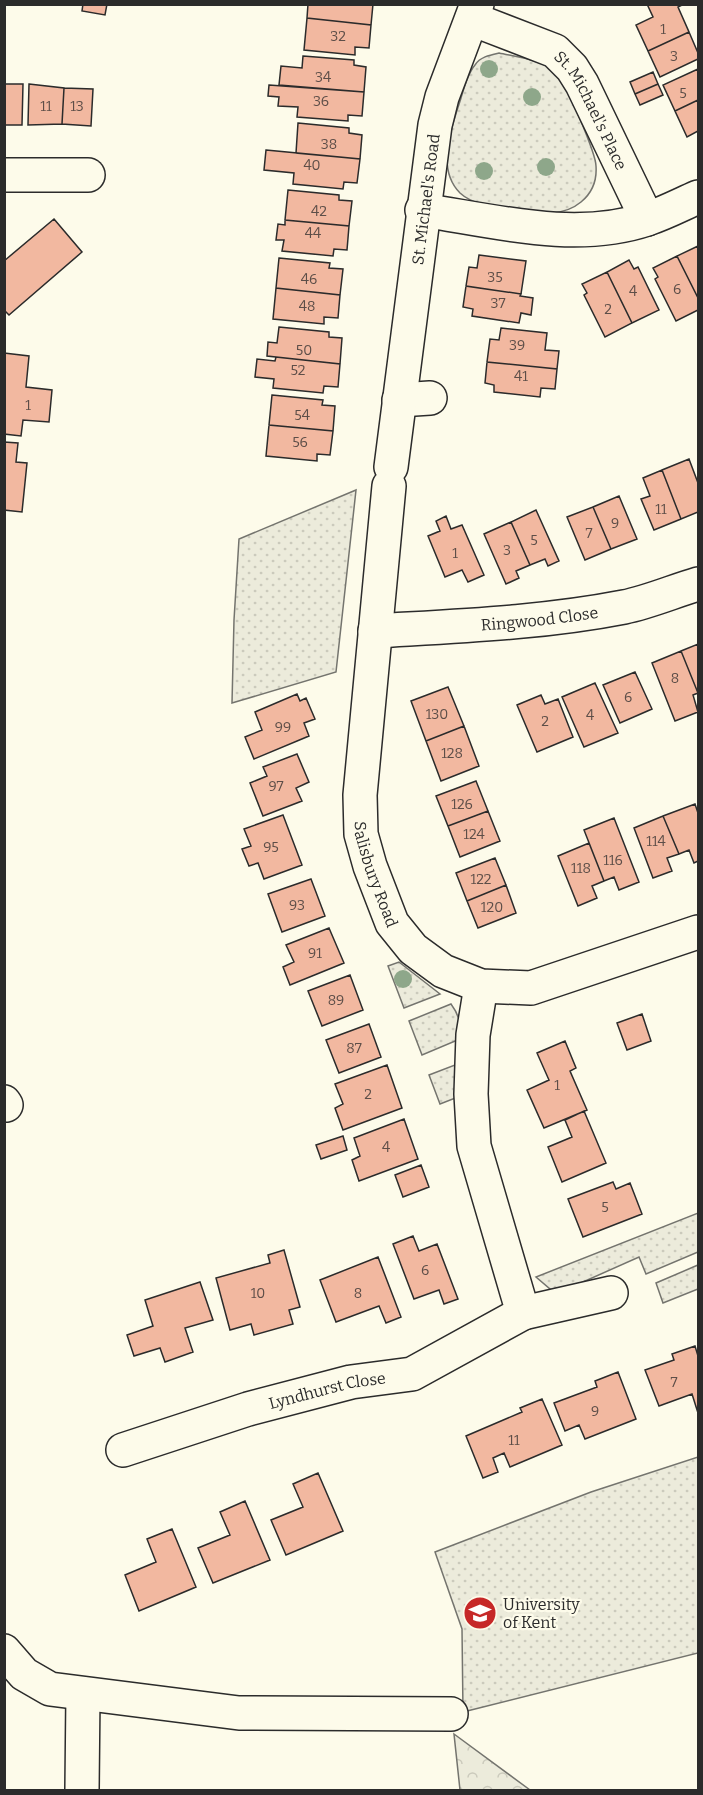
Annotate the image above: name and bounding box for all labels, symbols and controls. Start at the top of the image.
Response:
house number: 1 [660,21,666,38]
house number: 32 [330,28,346,45]
street label: St. Michael's Place [550,47,631,173]
house number: 3 [670,48,678,65]
house number: 34 [315,69,331,86]
house number: 5 [679,85,687,102]
house number: 36 [313,93,329,110]
house number: 11 [40,98,52,115]
house number: 13 [70,98,84,115]
street label: St. Michael's Road [408,132,444,266]
house number: 38 [321,136,337,153]
house number: 40 [303,157,321,174]
house number: 42 [311,203,327,220]
house number: 44 [305,225,321,242]
house number: 35 [487,269,503,286]
house number: 46 [301,271,317,288]
house number: 6 [673,281,681,298]
house number: 4 [629,283,637,300]
house number: 37 [490,295,506,312]
house number: 48 [299,298,315,315]
house number: 2 [604,301,612,318]
house number: 39 [509,337,525,354]
house number: 50 [296,342,312,359]
house number: 52 [291,362,305,379]
house number: 41 [514,368,528,385]
house number: 1 [25,397,31,414]
house number: 54 [294,407,310,424]
house number: 56 [292,434,308,451]
house number: 11 [655,501,667,518]
house number: 9 [611,515,619,532]
house number: 7 [585,525,593,542]
house number: 5 [530,532,538,549]
house number: 3 [503,542,511,559]
house number: 1 [452,545,458,562]
street label: Ringwood Close [480,603,599,635]
house number: 8 [671,670,679,687]
house number: 6 [624,689,632,706]
house number: 130 [426,706,448,723]
house number: 4 [586,707,594,724]
house number: 2 [541,713,549,730]
house number: 99 [275,719,291,736]
house number: 128 [441,745,463,762]
house number: 97 [268,778,284,795]
house number: 126 [451,796,473,813]
street label: Salisbury Road [350,821,402,931]
house number: 124 [463,826,485,843]
house number: 114 [646,833,666,850]
house number: 95 [263,839,279,856]
house number: 116 [603,852,623,869]
house number: 118 [571,860,591,877]
house number: 122 [471,871,491,888]
house number: 93 [289,897,305,914]
house number: 120 [481,899,503,916]
house number: 91 [308,945,322,962]
house number: 89 [328,992,344,1009]
house number: 87 [346,1040,362,1057]
house number: 1 [554,1077,560,1094]
house number: 2 [364,1086,372,1103]
house number: 4 [382,1139,390,1156]
house number: 5 [601,1199,609,1216]
house number: 6 [421,1262,429,1279]
house number: 10 [251,1285,265,1302]
house number: 8 [354,1285,362,1302]
street label: Lyndhurst Close [267,1369,387,1413]
house number: 7 [670,1374,678,1391]
house number: 9 [591,1403,599,1420]
house number: 11 [508,1432,520,1449]
school or university icon: University of Kent [462,1595,498,1631]
place label: University of Kent [503,1595,580,1632]

